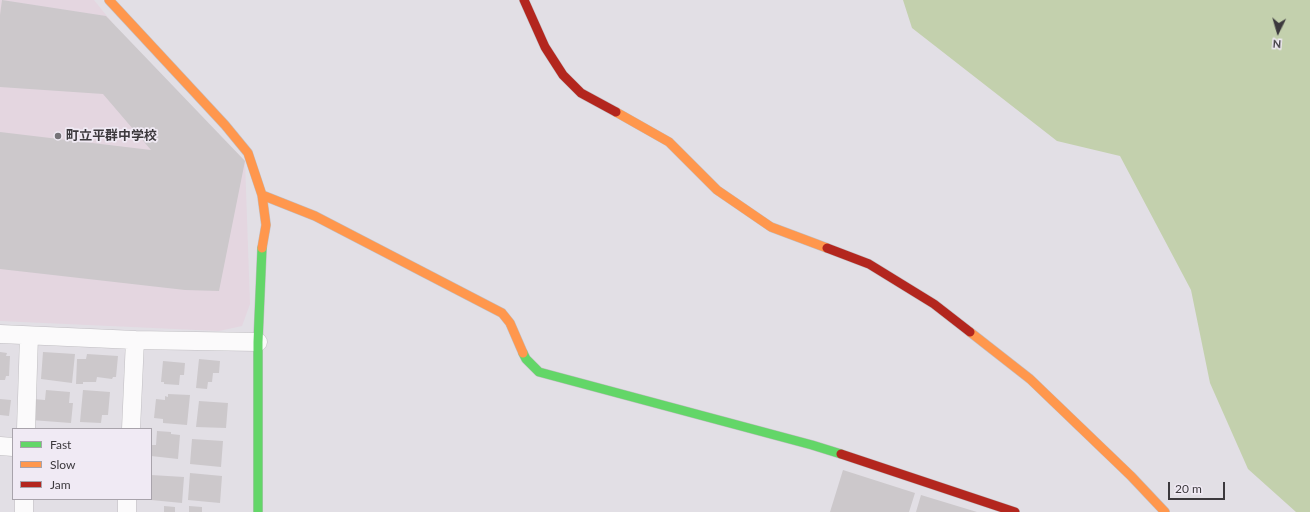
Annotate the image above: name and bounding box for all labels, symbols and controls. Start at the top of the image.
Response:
north arrow [1258,12,1298,52]
text: N [1272,38,1282,51]
place label: 町立平群中学校 [66,128,157,144]
marker: 町立平群中学校 [53,131,63,141]
legend [12,428,152,500]
text: Fast [50,437,71,452]
text: Slow [50,457,75,472]
scale bar [1170,474,1227,500]
text: Jam [50,477,71,492]
text: 20 m [1175,481,1202,496]

